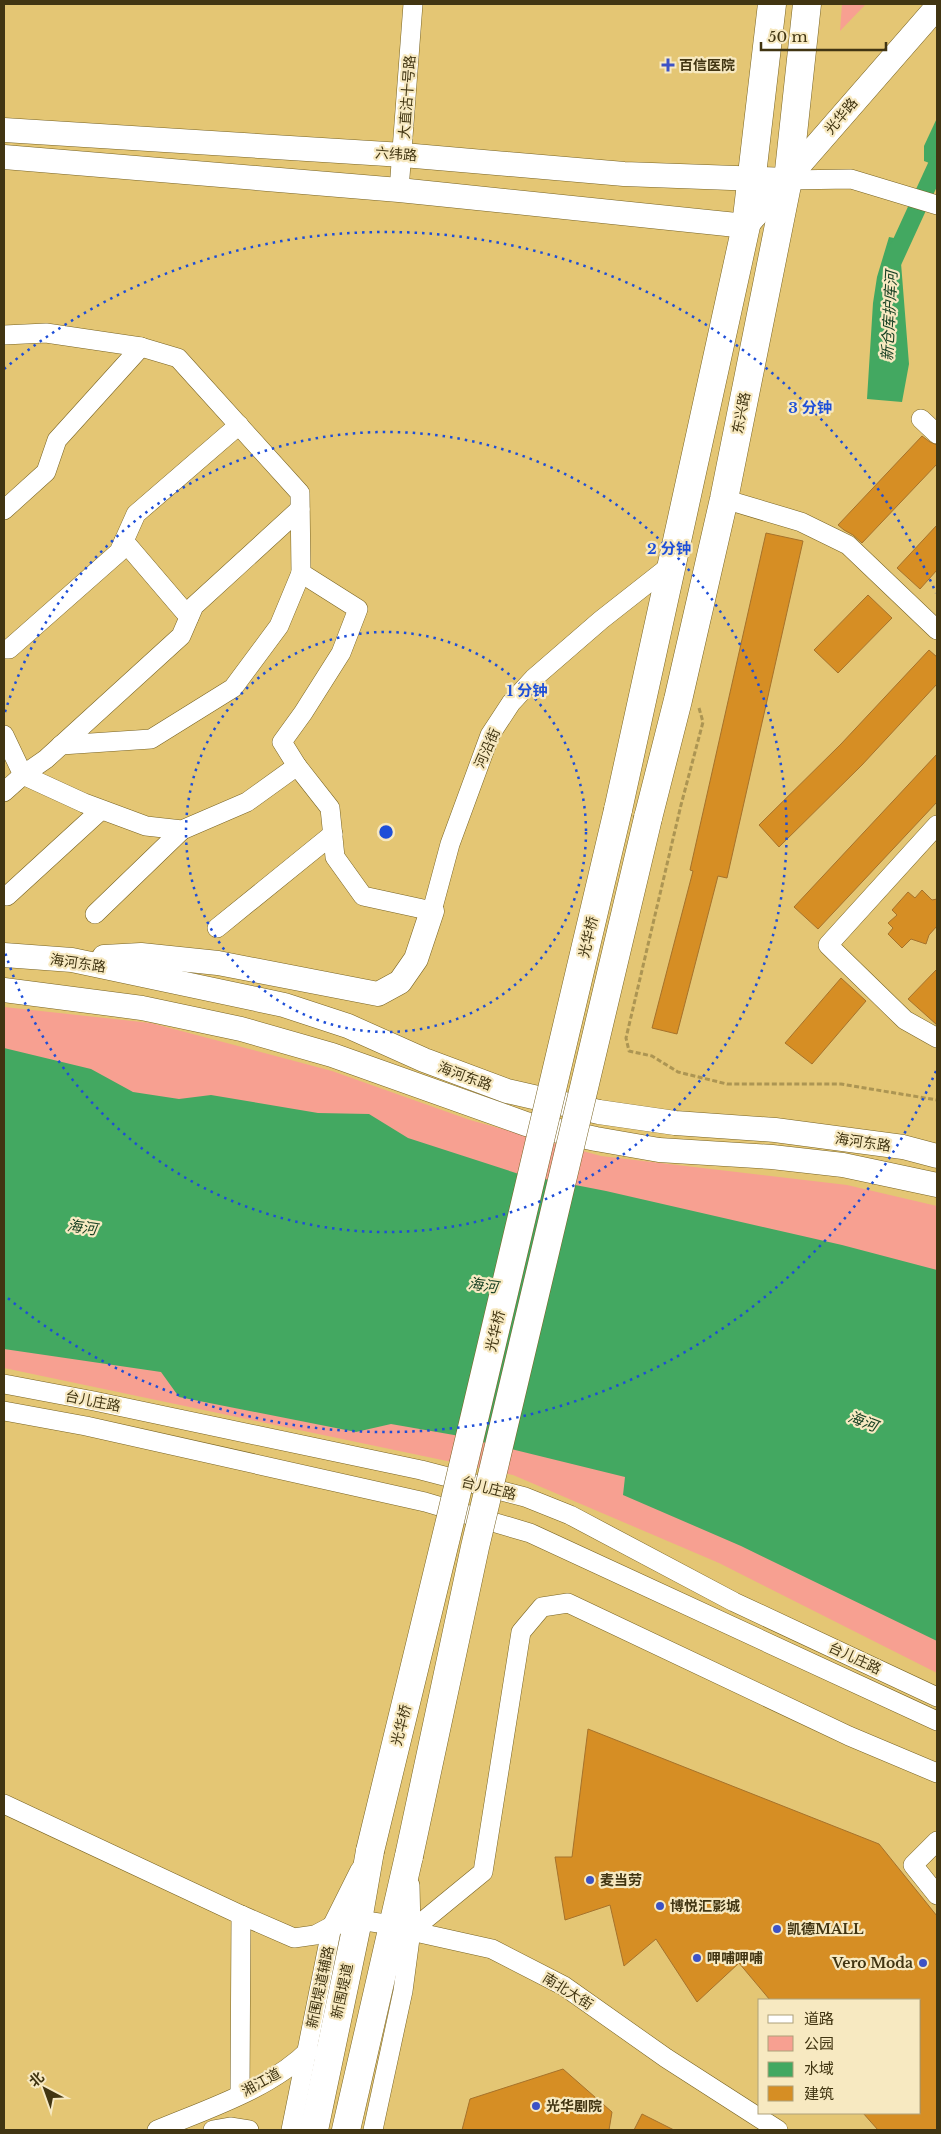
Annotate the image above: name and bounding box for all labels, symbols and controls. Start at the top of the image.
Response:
scale bar [761,20,886,52]
text: 50 m [768,27,808,46]
street label: 大直沽十号路 [395,54,419,140]
place label: 百信医院 [679,56,735,74]
marker: 百信医院 [661,58,675,72]
street label: 光华路 [821,94,861,138]
street label: 六纬路 [374,144,418,164]
water label: 新仓库护库河 [877,268,901,361]
street label: 东兴路 [728,391,754,435]
text: 3 分钟 [788,398,832,417]
text: 2 分钟 [647,539,691,558]
text: 1 分钟 [507,681,547,700]
street label: 河沿街 [470,725,504,771]
centre of rings [377,823,395,841]
street label: 光华桥 [575,915,601,959]
street label: 海河东路 [49,950,107,976]
street label: 海河东路 [436,1058,494,1094]
street label: 海河东路 [834,1129,892,1155]
water label: 海河 [66,1216,101,1239]
water label: 海河 [467,1274,502,1297]
street label: 光华桥 [482,1309,508,1353]
street label: 台儿庄路 [64,1387,122,1415]
water label: 海河 [846,1407,883,1436]
street label: 台儿庄路 [460,1472,518,1504]
street label: 台儿庄路 [826,1638,884,1678]
street label: 光华桥 [387,1702,415,1748]
place label: 麦当劳 [600,1871,642,1889]
marker: 麦当劳 [584,1874,596,1886]
place label: 博悦汇影城 [670,1897,740,1915]
marker: 博悦汇影城 [654,1900,666,1912]
place label: 凯德MALL [787,1920,864,1938]
marker: 凯德MALL [771,1923,783,1935]
street label: 新围堤道辅路 [302,1944,338,2030]
place label: 呷哺呷哺 [707,1949,763,1967]
marker: 呷哺呷哺 [691,1952,703,1964]
place label: Vero Moda [831,1954,913,1972]
marker: Vero Moda [917,1957,929,1969]
street label: 新围堤道 [327,1962,357,2020]
street label: 南北大街 [539,1969,597,2013]
legend [758,1999,921,2114]
text: 道路 [804,2009,834,2028]
text: 公园 [804,2034,834,2053]
text: 水域 [804,2059,834,2078]
north arrow [20,2064,70,2114]
street label: 湘江道 [238,2064,284,2100]
text: 北 [25,2068,48,2091]
text: 建筑 [804,2084,834,2103]
place label: 光华剧院 [546,2097,602,2115]
marker: 光华剧院 [530,2100,542,2112]

